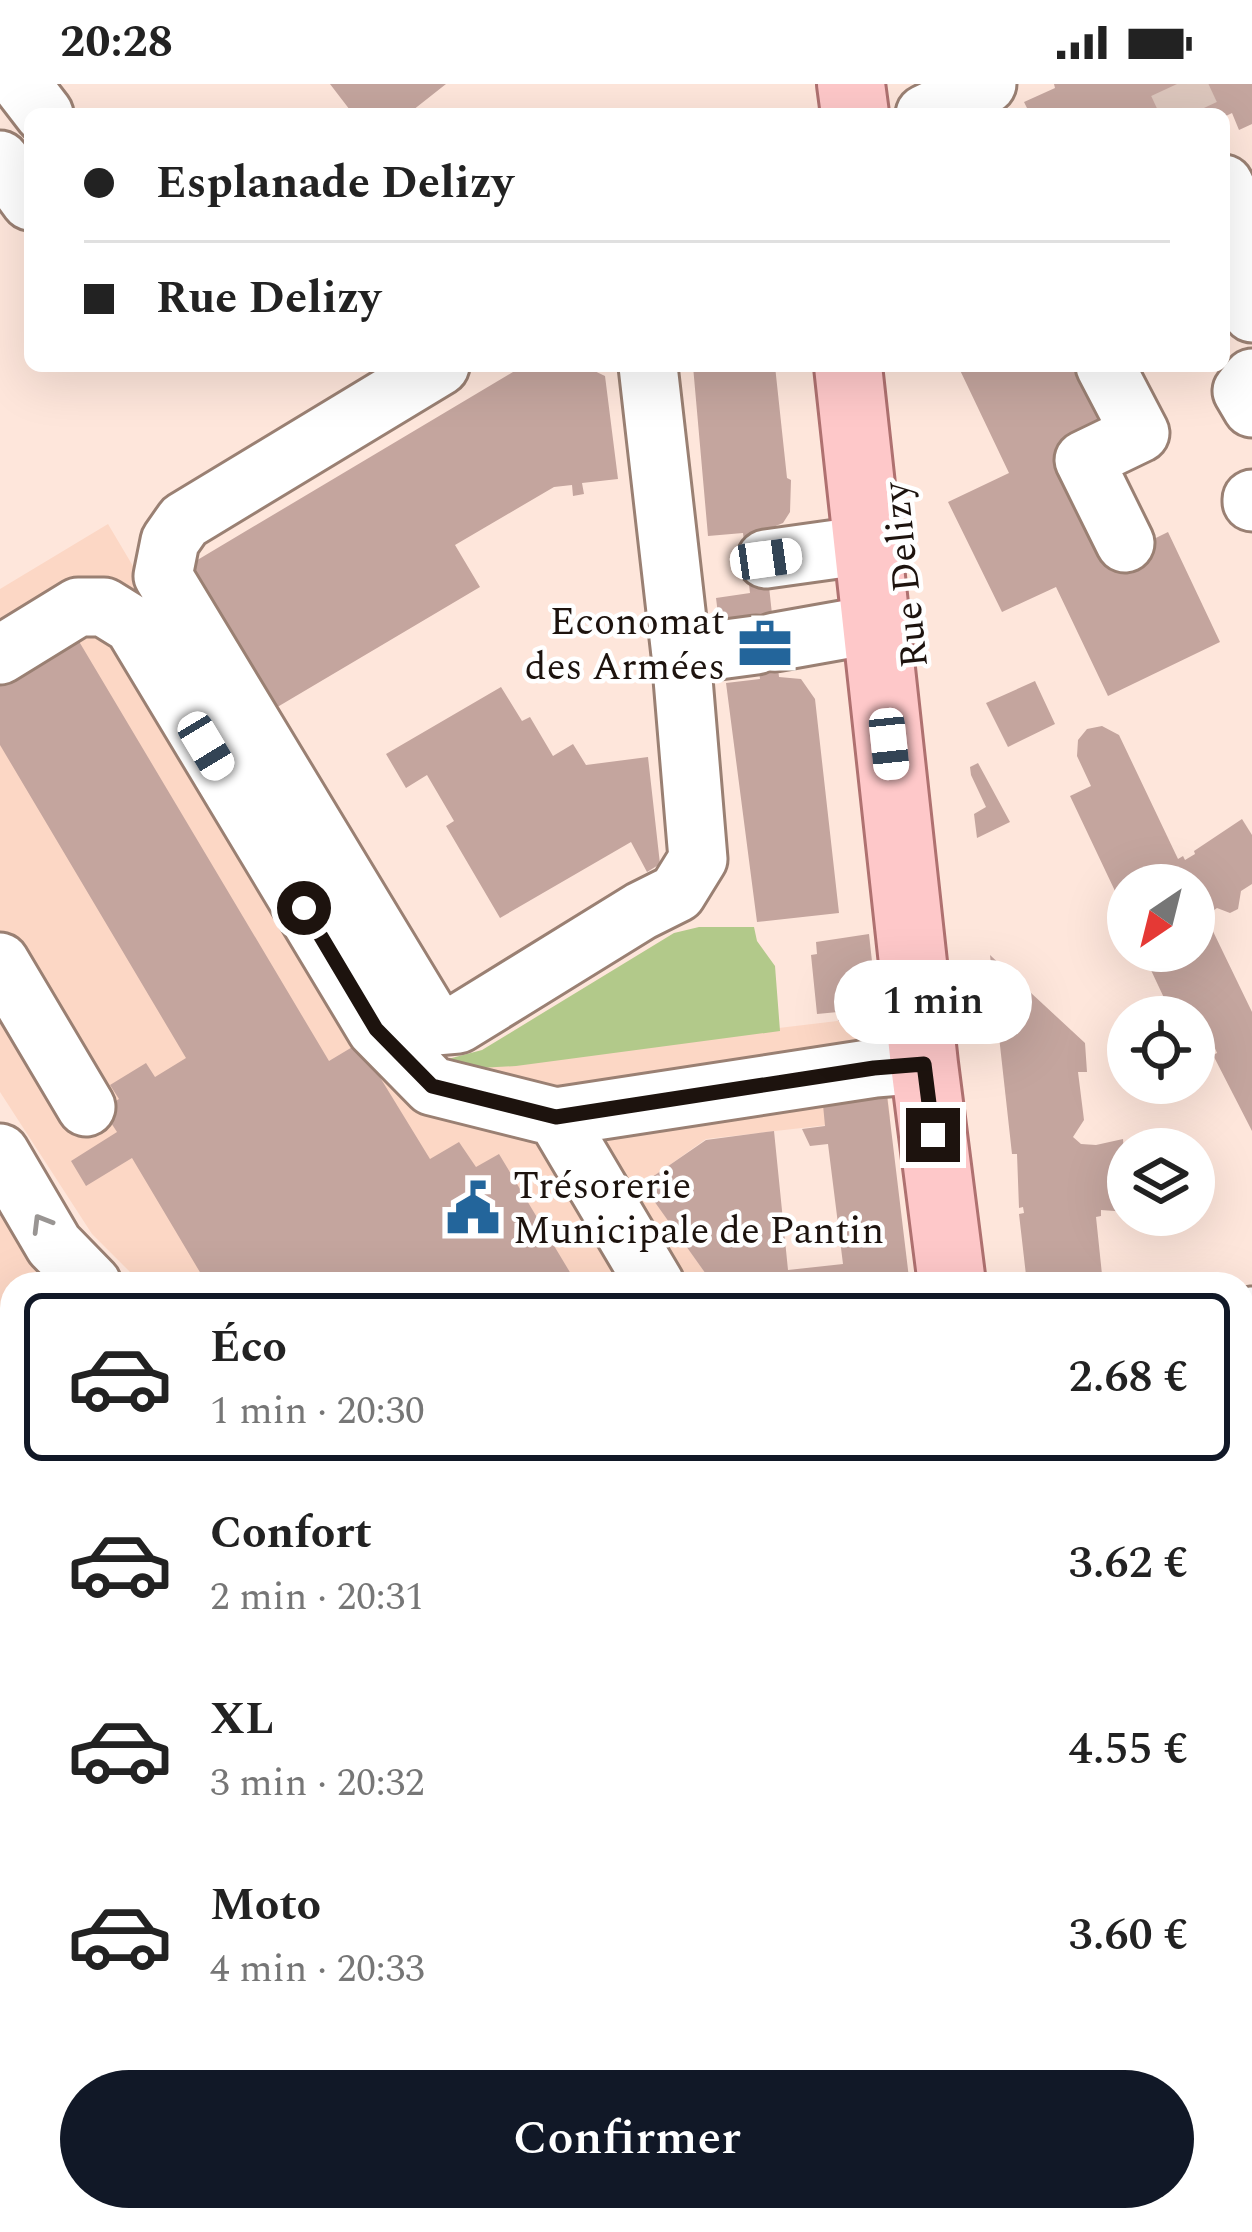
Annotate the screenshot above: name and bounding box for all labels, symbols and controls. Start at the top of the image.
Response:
text: 20:28 [60,8,173,77]
text: Esplanade Delizy [156,149,513,218]
text: Rue Delizy [156,264,381,333]
street label: Rue Delizy [867,478,945,671]
car [728,536,804,582]
place label: Economat des Armées [525,593,725,697]
office icon: Economat des Armées [736,615,794,673]
car [172,706,240,786]
car [867,706,911,782]
north arrow [1107,864,1215,972]
map controls [1107,864,1215,1236]
route start [277,881,331,935]
callout: 1 min [834,961,1032,1045]
text: 1 min [882,972,984,1031]
button: locate [1107,996,1215,1104]
route end [906,1108,960,1162]
button: layers [1107,1128,1215,1236]
place label: Trésorerie Municipale de Pantin [513,1157,884,1261]
public building icon: Trésorerie Municipale de Pantin [444,1179,502,1237]
one-way arrow [32,1214,55,1236]
text: Éco [210,1313,287,1382]
icon: car [66,1323,174,1431]
text: 2.68 € [1069,1343,1188,1412]
text: 1 min · 20:30 [210,1382,425,1441]
text: Confort [210,1499,372,1568]
icon: car [66,1509,174,1617]
text: 3.62 € [1069,1529,1188,1598]
text: 2 min · 20:31 [210,1568,425,1627]
text: XL [210,1685,274,1754]
icon: car [66,1695,174,1803]
text: 4.55 € [1069,1715,1188,1784]
text: 3 min · 20:32 [210,1754,425,1813]
text: Moto [210,1871,321,1940]
icon: car [66,1881,174,1989]
text: 3.60 € [1069,1901,1188,1970]
text: 4 min · 20:33 [210,1940,425,1999]
button: Confirmer [60,2070,1194,2208]

